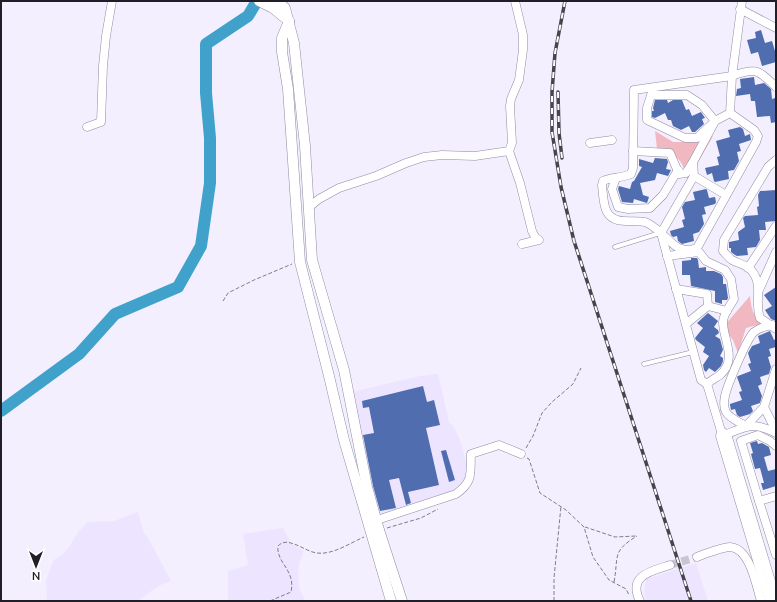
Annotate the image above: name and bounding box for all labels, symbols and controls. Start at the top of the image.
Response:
north arrow [16,546,56,586]
text: N [32,569,40,583]

